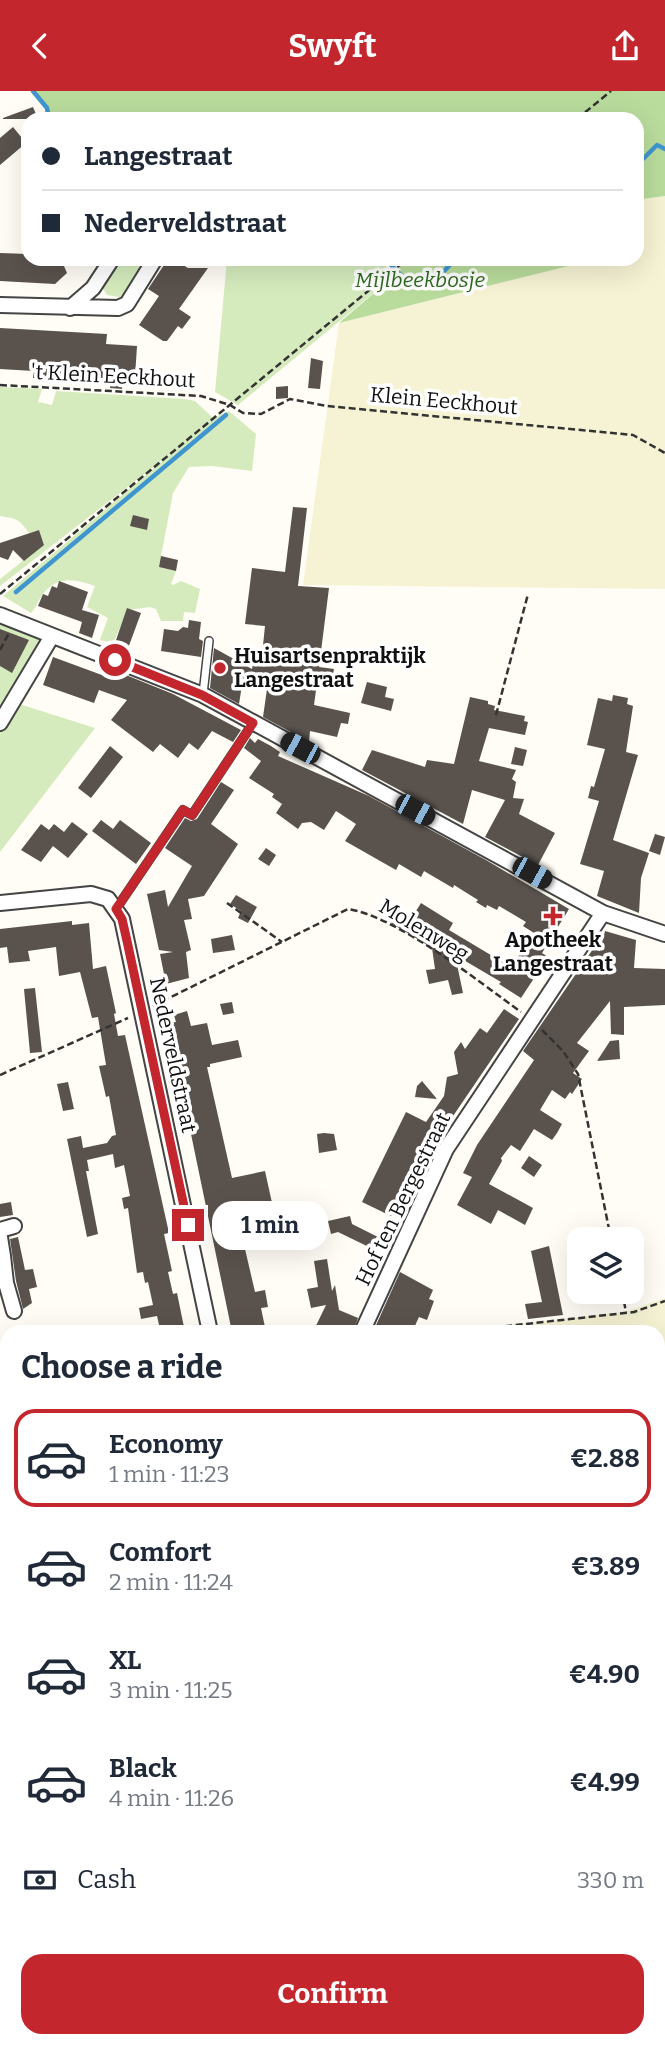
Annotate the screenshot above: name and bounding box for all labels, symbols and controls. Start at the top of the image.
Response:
icon: back [21,27,59,65]
text: Swyft [288,27,377,65]
icon: share [606,27,644,65]
text: Langestraat [84,141,232,172]
text: Nederveldstraat [84,208,287,239]
park label: Mijlbeekbosje [355,267,486,293]
street label: 't Klein Eeckhout [30,359,196,393]
street label: Klein Eeckhout [369,382,519,420]
place label: Huisartsenpraktijk Langestraat [234,643,426,693]
route start [99,644,131,676]
marker: Huisartsenpraktijk Langestraat [212,660,228,676]
car [277,729,324,767]
car [392,791,439,829]
car [509,854,556,892]
street label: Molenweg [374,893,474,967]
marker: Apotheek Langestraat [545,908,561,924]
place label: Apotheek Langestraat [493,927,614,977]
street label: Nederveldstraat [144,975,202,1136]
street label: Hof ten Bergestraat [350,1108,456,1290]
callout: 1 min [212,1201,328,1249]
route end [172,1209,204,1241]
text: 1 min [241,1211,299,1239]
map controls [567,1227,644,1304]
button: layers [567,1227,644,1304]
text: Choose a ride [21,1348,222,1386]
icon: car [25,1427,88,1490]
text: Economy [109,1429,223,1460]
text: €2.88 [570,1443,640,1474]
text: 1 min · 11:23 [109,1460,230,1488]
icon: car [25,1535,88,1598]
text: Comfort [109,1537,212,1568]
text: €3.89 [571,1551,640,1582]
text: 2 min · 11:24 [109,1568,233,1596]
icon: car [25,1643,88,1706]
text: XL [109,1645,141,1676]
text: €4.90 [569,1659,640,1690]
text: 3 min · 11:25 [109,1676,232,1704]
icon: car [25,1751,88,1814]
text: Black [109,1753,177,1784]
text: €4.99 [570,1767,640,1798]
text: 4 min · 11:26 [109,1784,234,1812]
icon: cash [21,1861,59,1899]
text: Cash [77,1864,136,1895]
text: 330 m [577,1866,644,1894]
button: Confirm [21,1954,644,2034]

